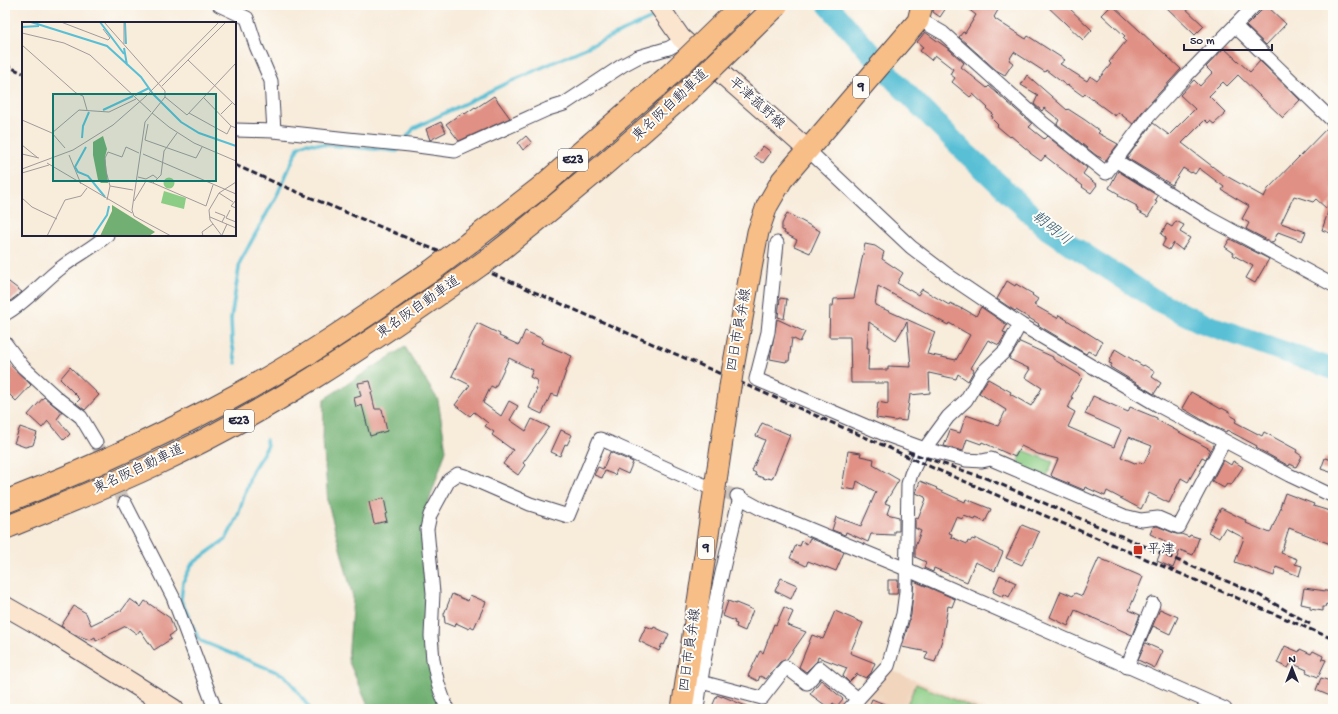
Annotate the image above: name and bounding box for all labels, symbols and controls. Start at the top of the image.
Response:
inset map [22,22,236,236]
scale bar [1184,26,1272,52]
text: 50 m [1190,35,1215,49]
street label: 東名阪自動車道 [629,66,713,146]
street label: 平津菰野線 [724,74,788,134]
road number: 9 [853,76,869,98]
road number: E23 [558,149,588,171]
water label: 朝明川 [1028,208,1074,250]
street label: 東名阪自動車道 [374,273,464,343]
street label: 四日市員弁線 [724,287,756,373]
road number: E23 [224,410,254,432]
street label: 東名阪自動車道 [91,442,187,498]
road number: 9 [698,537,714,559]
place label: 平津 [1147,542,1175,559]
marker: 平津 [1132,544,1144,556]
street label: 四日市員弁線 [677,607,705,693]
north arrow [1272,648,1312,688]
text: N [1288,654,1296,666]

